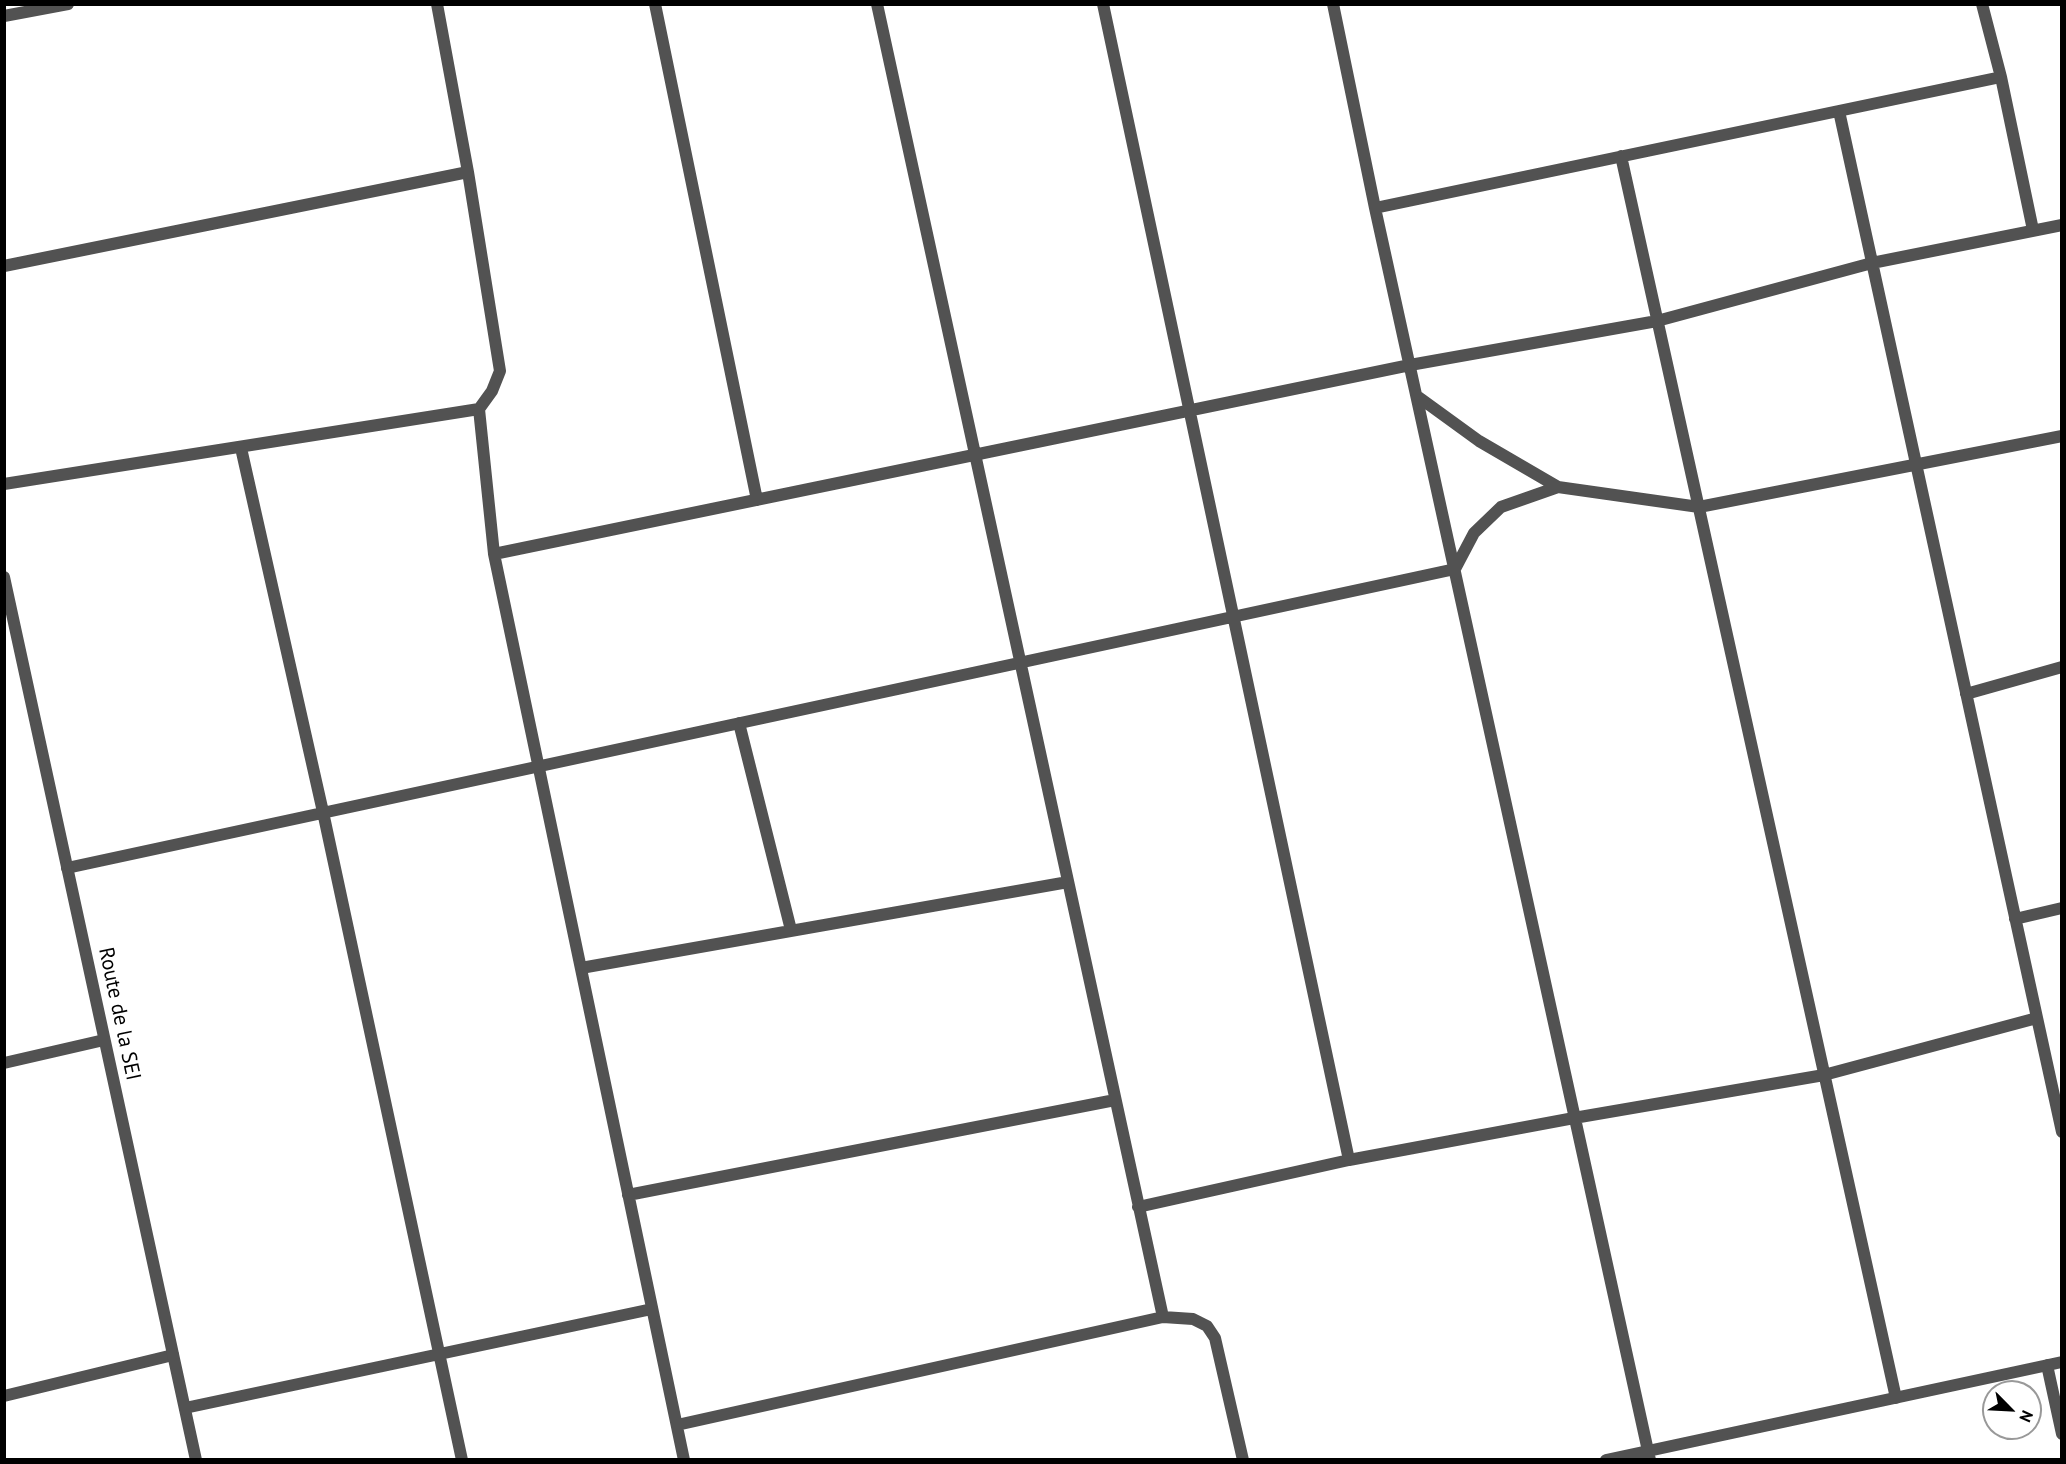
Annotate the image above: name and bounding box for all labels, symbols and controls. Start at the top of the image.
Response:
street label: Route de la SEI [93,945,145,1083]
north arrow [1982,1380,2042,1440]
text: N [2015,1408,2038,1425]

